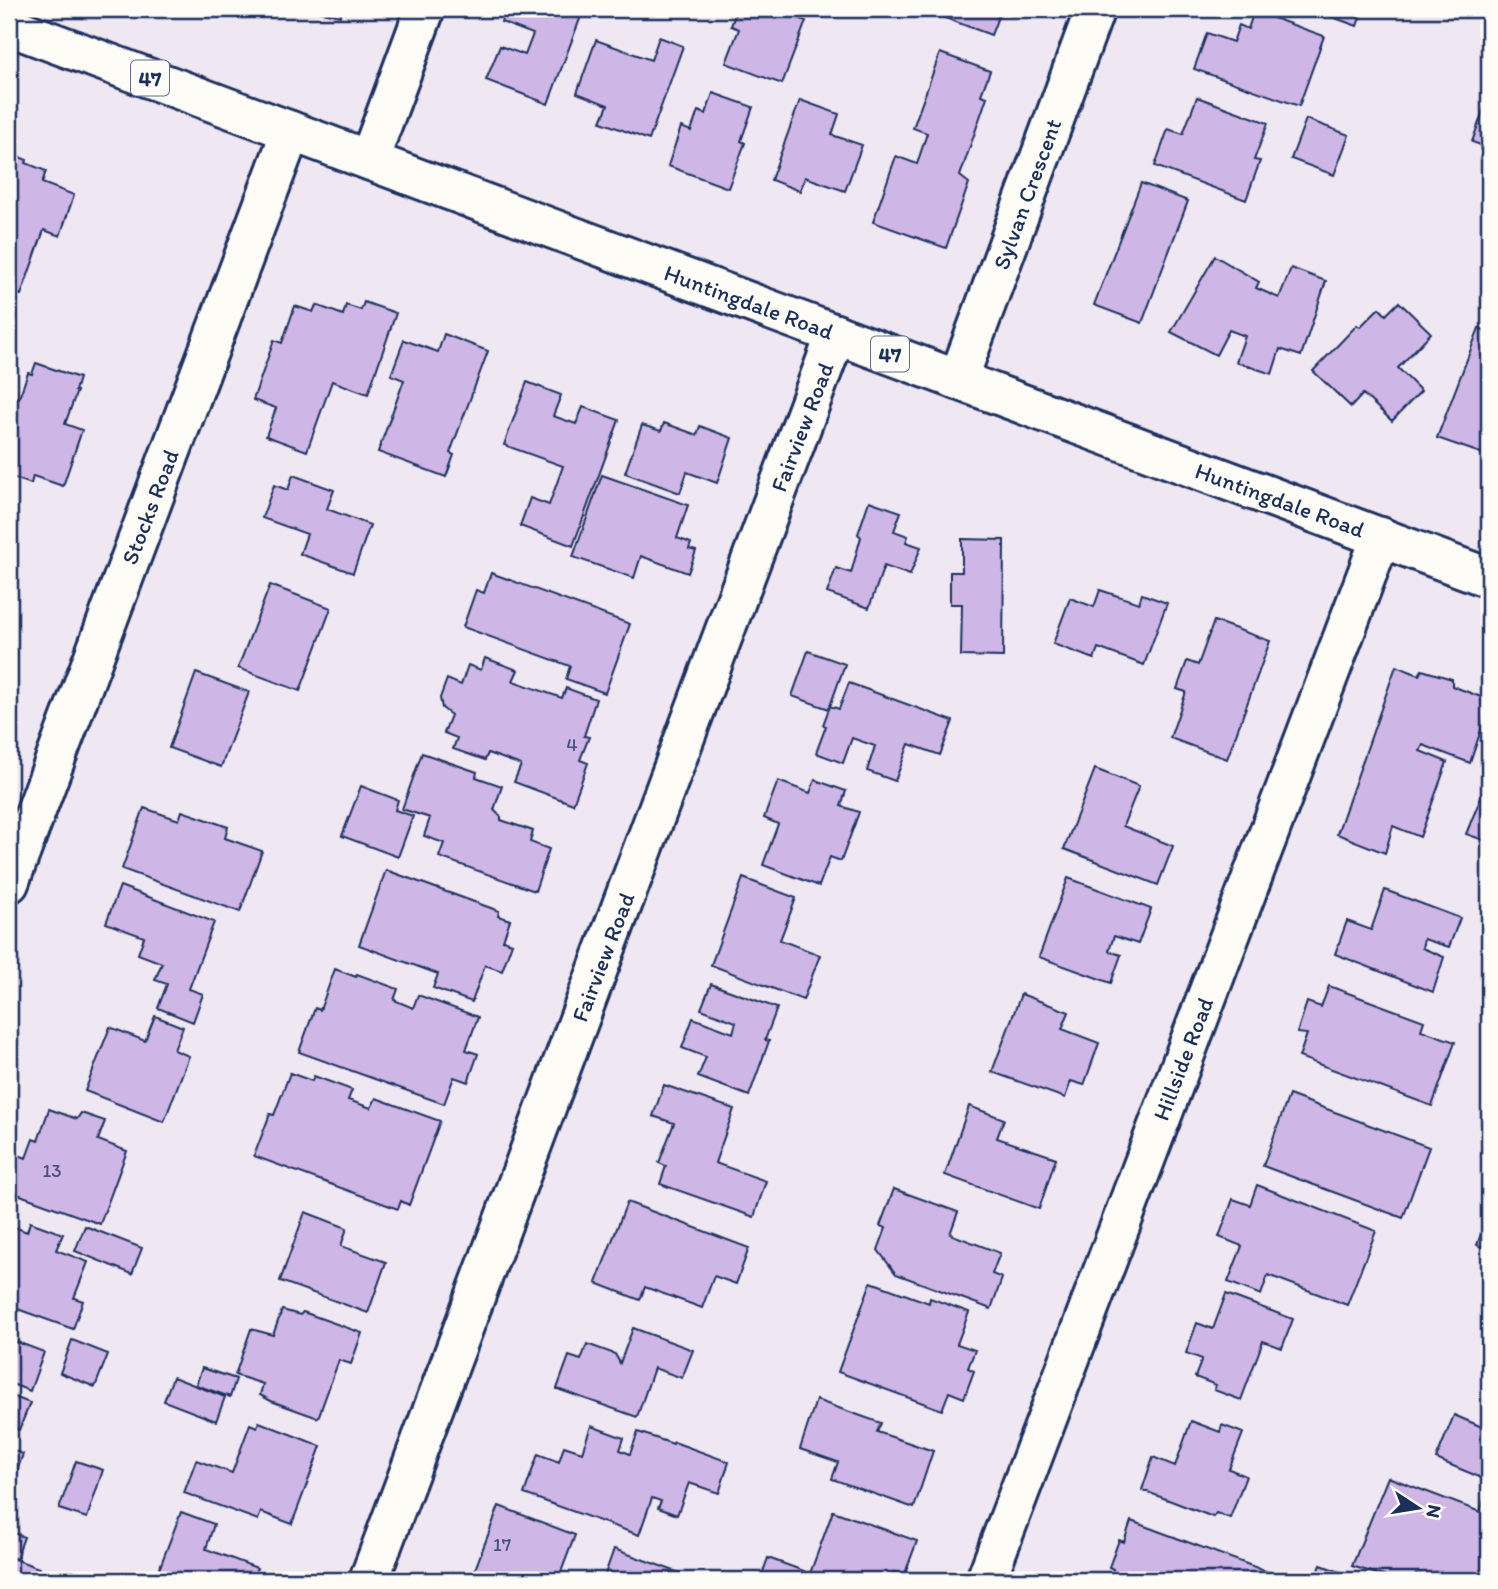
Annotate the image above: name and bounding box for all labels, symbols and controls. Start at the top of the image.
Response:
road number: 47 [131,60,169,96]
street label: Sylvan Crescent [987,114,1067,273]
street label: Huntingdale Road [661,258,838,346]
road number: 47 [871,336,909,372]
street label: Fairview Road [764,358,840,496]
street label: Stocks Road [115,446,185,568]
street label: Huntingdale Road [1192,456,1369,544]
house number: 4 [566,733,578,756]
street label: Fairview Road [565,888,641,1026]
street label: Hillside Road [1147,994,1219,1124]
house number: 13 [42,1159,62,1182]
north arrow [1382,1474,1452,1544]
text: N [1422,1503,1447,1520]
house number: 17 [493,1533,511,1556]

